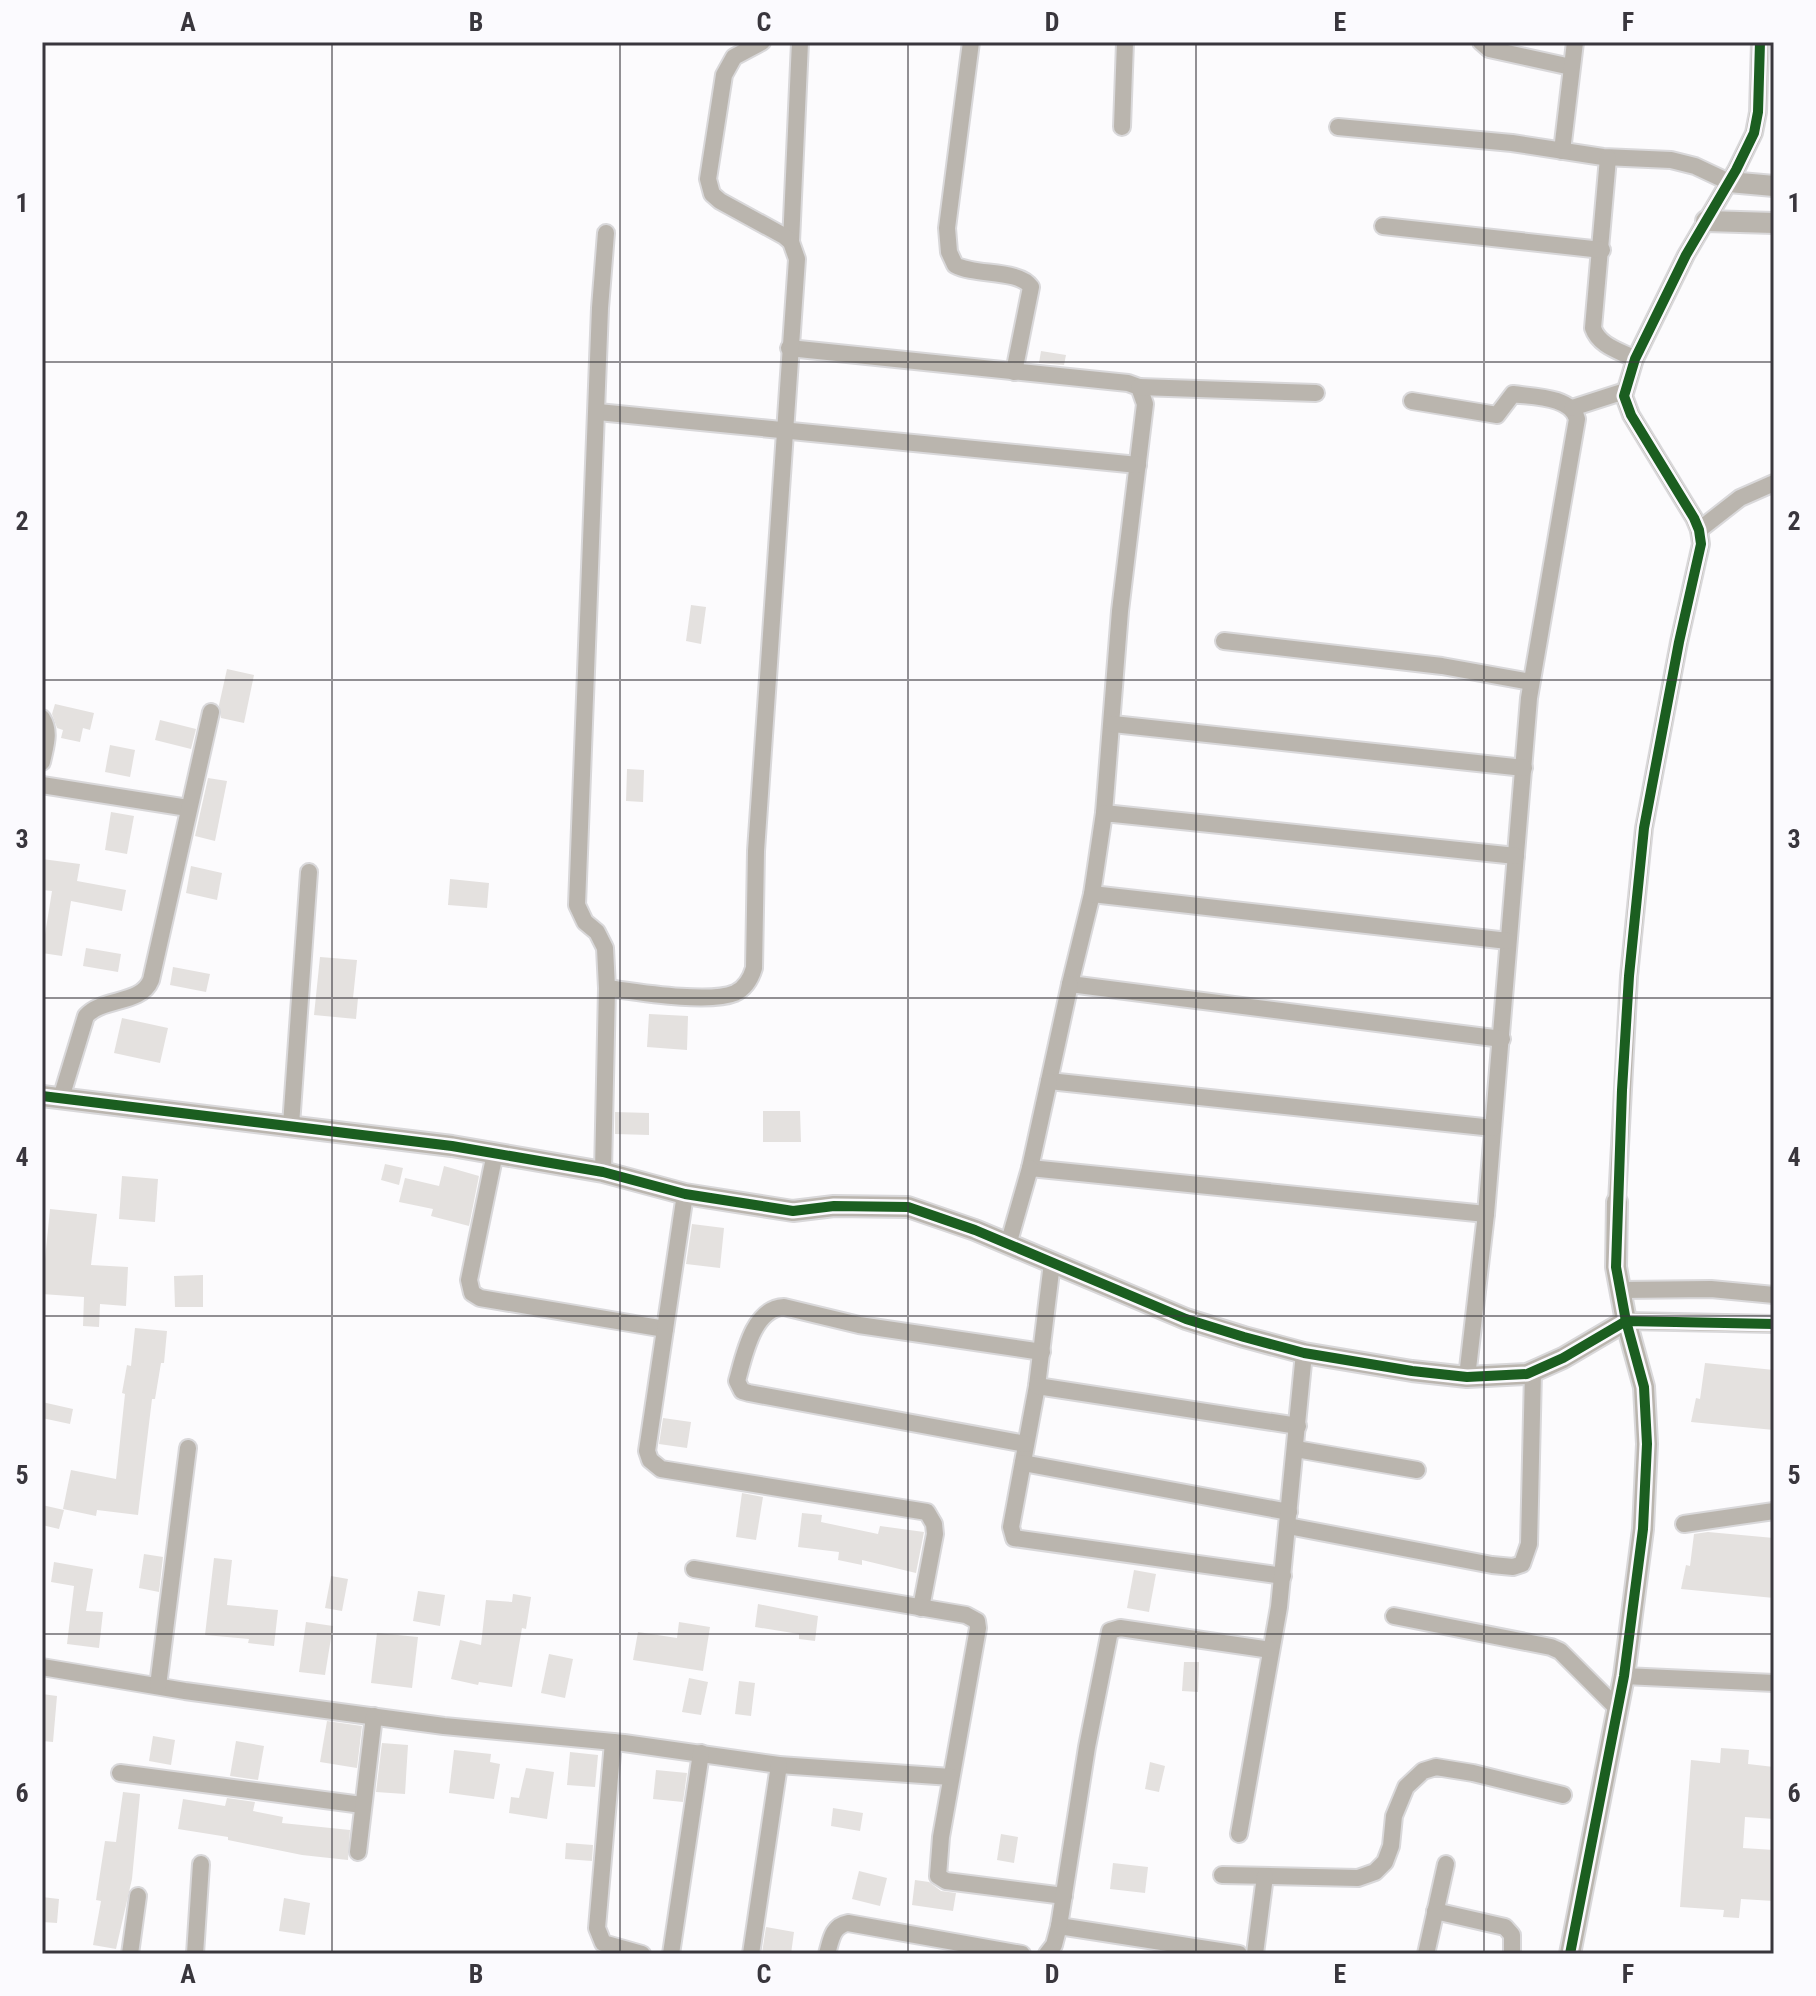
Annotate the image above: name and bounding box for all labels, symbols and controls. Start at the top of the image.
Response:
text: A [180,7,196,37]
text: B [469,7,483,37]
text: C [757,7,772,37]
text: D [1045,7,1059,37]
text: E [1334,7,1347,37]
text: F [1622,7,1634,37]
text: 1 [15,188,29,218]
text: 1 [1787,188,1801,218]
text: 2 [15,506,29,536]
text: 2 [1787,506,1801,536]
text: 3 [15,824,29,854]
text: 3 [1787,824,1801,854]
text: 4 [15,1142,29,1172]
text: 4 [1787,1142,1801,1172]
text: 5 [15,1460,29,1490]
text: 5 [1787,1460,1801,1490]
text: 6 [15,1778,29,1808]
text: 6 [1787,1778,1801,1808]
text: A [180,1959,196,1989]
text: B [469,1959,483,1989]
text: C [757,1959,772,1989]
text: D [1045,1959,1059,1989]
text: E [1334,1959,1347,1989]
text: F [1622,1959,1634,1989]

